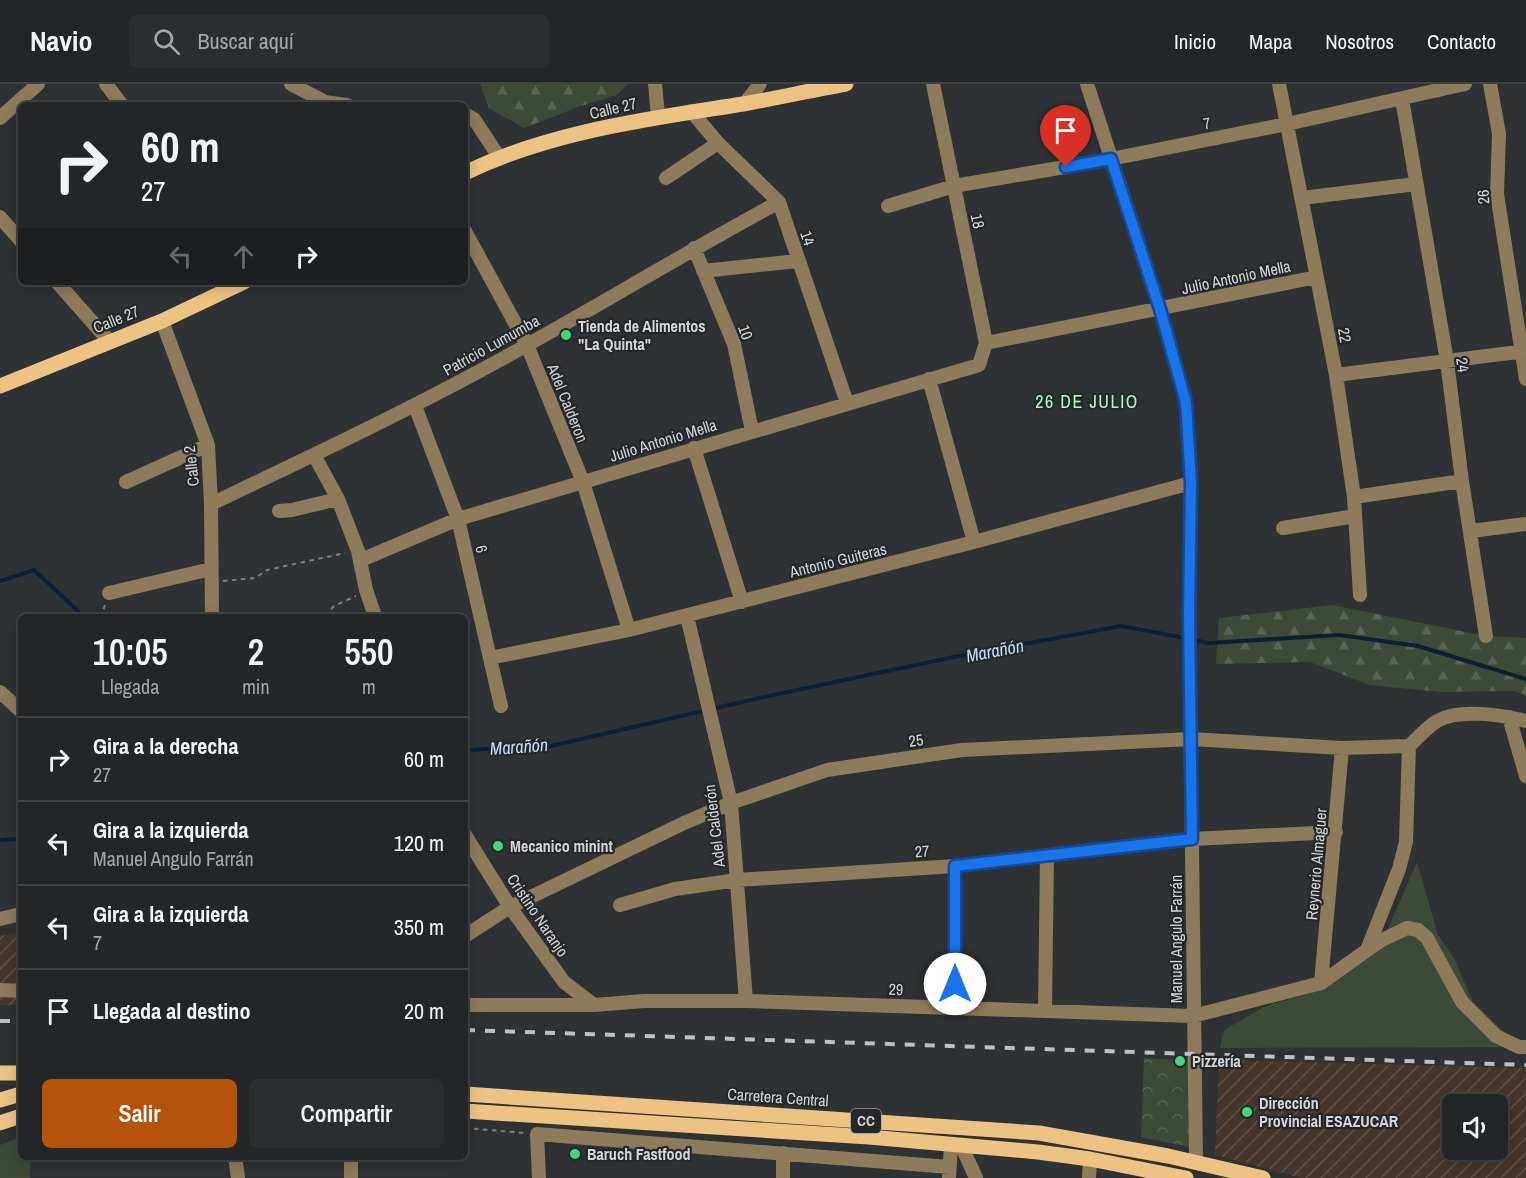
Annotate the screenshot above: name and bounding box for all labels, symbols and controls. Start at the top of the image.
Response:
search box [129,14,549,68]
text: Navio [30,22,93,60]
icon: search [150,25,183,58]
text: Buscar aquí [198,26,294,56]
text: Inicio [1174,27,1216,56]
text: Mapa [1249,27,1292,56]
text: Nosotros [1325,27,1394,56]
text: Contacto [1427,27,1496,56]
street label: Calle 27 [587,92,639,124]
pin [1040,105,1091,167]
street label: 7 [1201,112,1213,134]
icon: arrive [1049,114,1082,147]
text: 60 m [141,119,220,175]
icon: right [42,126,120,204]
text: 27 [141,173,166,209]
street label: 26 [1472,189,1494,205]
street label: 18 [966,212,990,230]
street label: 14 [795,228,821,248]
icon: left [164,240,197,273]
icon: ahead [227,240,260,273]
icon: right [290,240,323,273]
street label: Julio Antonio Mella [1179,255,1293,299]
street label: Calle 27 [90,300,142,338]
street label: Patricio Lumumba [439,309,544,381]
place label: Tienda de Alimentos "La Quinta" [578,315,706,355]
street label: 10 [733,321,759,343]
street label: 22 [1333,326,1357,344]
marker: Tienda de Alimentos "La Quinta" [559,328,573,342]
street label: 24 [1451,356,1475,374]
street label: Adel Calderon [542,359,594,446]
district label: 26 DE JULIO [1035,389,1139,414]
street label: Julio Antonio Mella [607,413,720,467]
street label: Calle 2 [178,445,204,487]
street label: Antonio Guiteras [786,537,889,583]
street label: 6 [470,543,494,555]
text: 10:05 [93,628,168,676]
text: 2 [248,628,264,676]
text: 550 [344,628,393,676]
water label: Marañón [964,633,1026,668]
text: Llegada [101,673,159,700]
text: min [242,673,270,700]
text: m [362,673,376,700]
street label: 25 [907,728,925,752]
text: Gira a la derecha [93,731,238,761]
water label: Marañón [489,732,549,761]
icon: right [42,743,75,776]
text: 60 m [404,744,444,774]
text: 27 [93,761,111,788]
street label: Adel Calderón [698,783,730,870]
street label: Reynerio Almaguer [1300,806,1332,921]
text: Gira a la izquierda [93,815,248,845]
icon: left [42,827,75,860]
text: 120 m [394,828,444,858]
place label: Mecanico minint [510,835,613,857]
marker: Mecanico minint [491,839,505,853]
street label: 27 [914,840,930,862]
text: Manuel Angulo Farrán [93,845,254,872]
street label: Cristino Naranjo [502,869,574,961]
street label: Manuel Angulo Farrán [1165,875,1187,1003]
text: Gira a la izquierda [93,899,248,929]
icon: left [42,911,75,944]
text: 350 m [394,912,444,942]
text: 7 [93,929,102,956]
position arrow [923,952,987,1016]
street label: 29 [888,978,904,1000]
icon: arrive [42,995,75,1028]
text: Llegada al destino [93,996,250,1026]
text: 20 m [404,996,444,1026]
place label: Pizzería [1192,1050,1242,1072]
marker: Pizzería [1173,1054,1187,1068]
button: Salir [42,1079,237,1148]
button: Compartir [249,1079,444,1148]
street label: Carretera Central [727,1082,829,1112]
place label: Dirección Provincial ESAZUCAR [1259,1092,1399,1132]
map controls [1442,1094,1508,1160]
button: sound [1442,1094,1508,1160]
marker: Dirección Provincial ESAZUCAR [1240,1105,1254,1119]
road number: CC [851,1109,881,1133]
place label: Baruch Fastfood [587,1143,691,1165]
marker: Baruch Fastfood [568,1147,582,1161]

